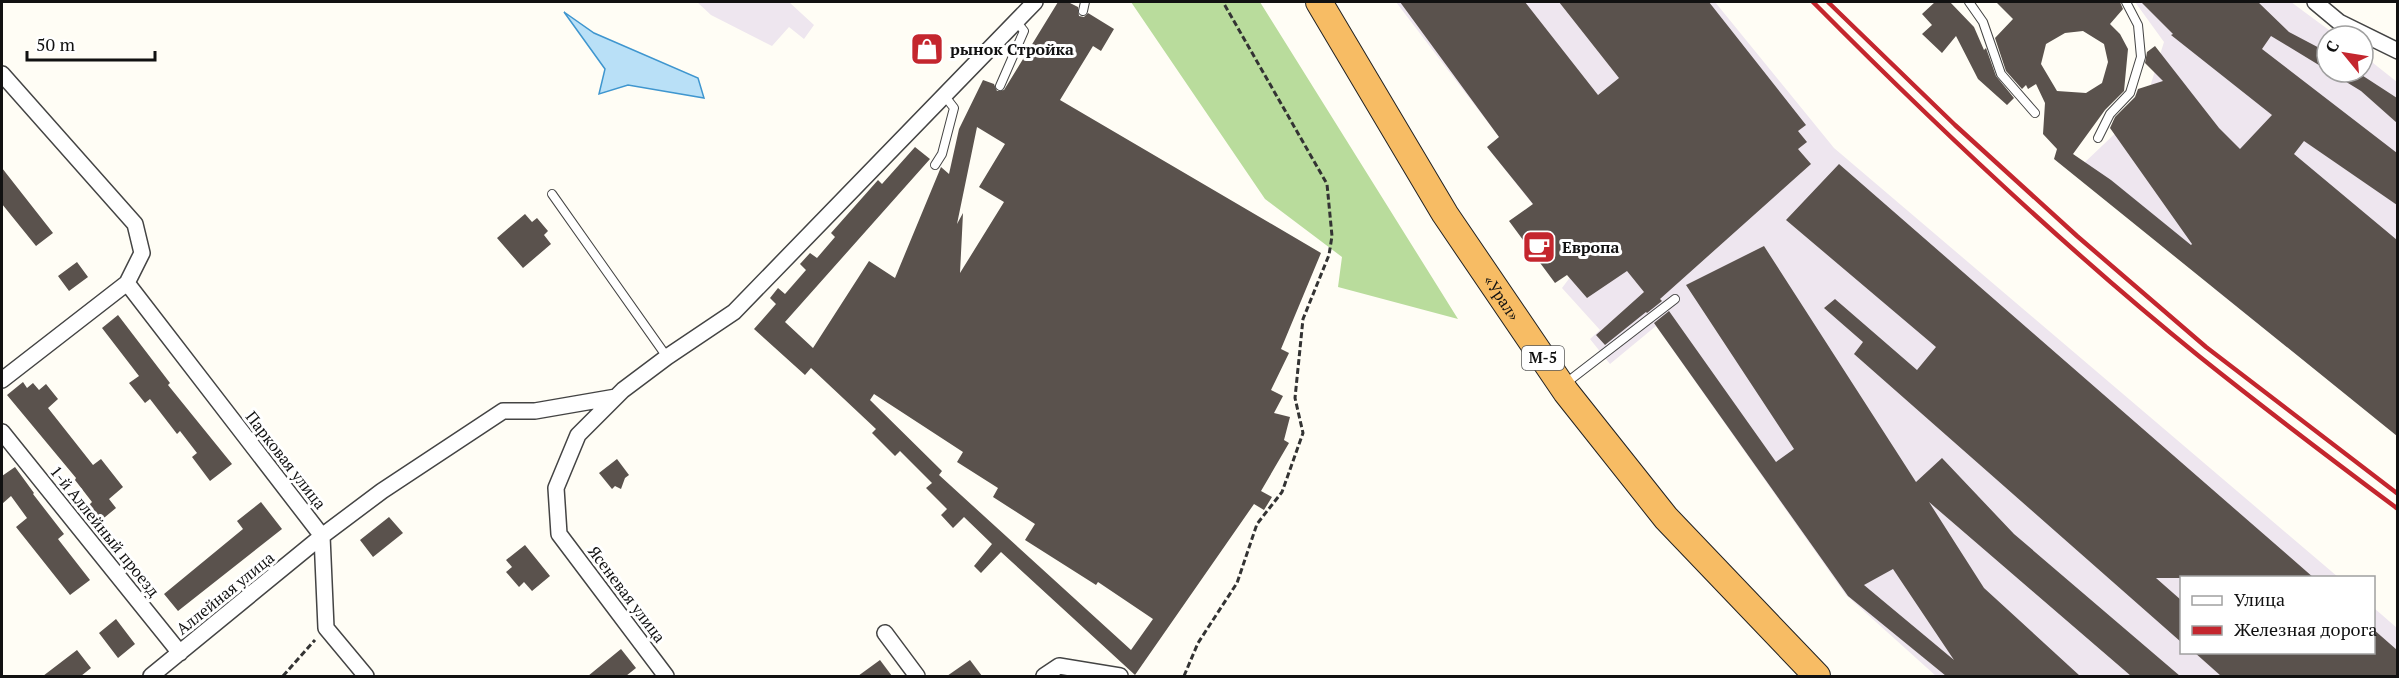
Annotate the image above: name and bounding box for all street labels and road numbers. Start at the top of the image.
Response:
street label: «Урал» [1479,271,1526,325]
road number: М-5 [1522,346,1564,370]
street label: Парковая улица [241,406,331,514]
street label: 1-й Аллейный проезд [45,461,165,601]
street label: Ясеневая улица [583,541,671,647]
street label: Аллейная улица [171,547,279,639]

